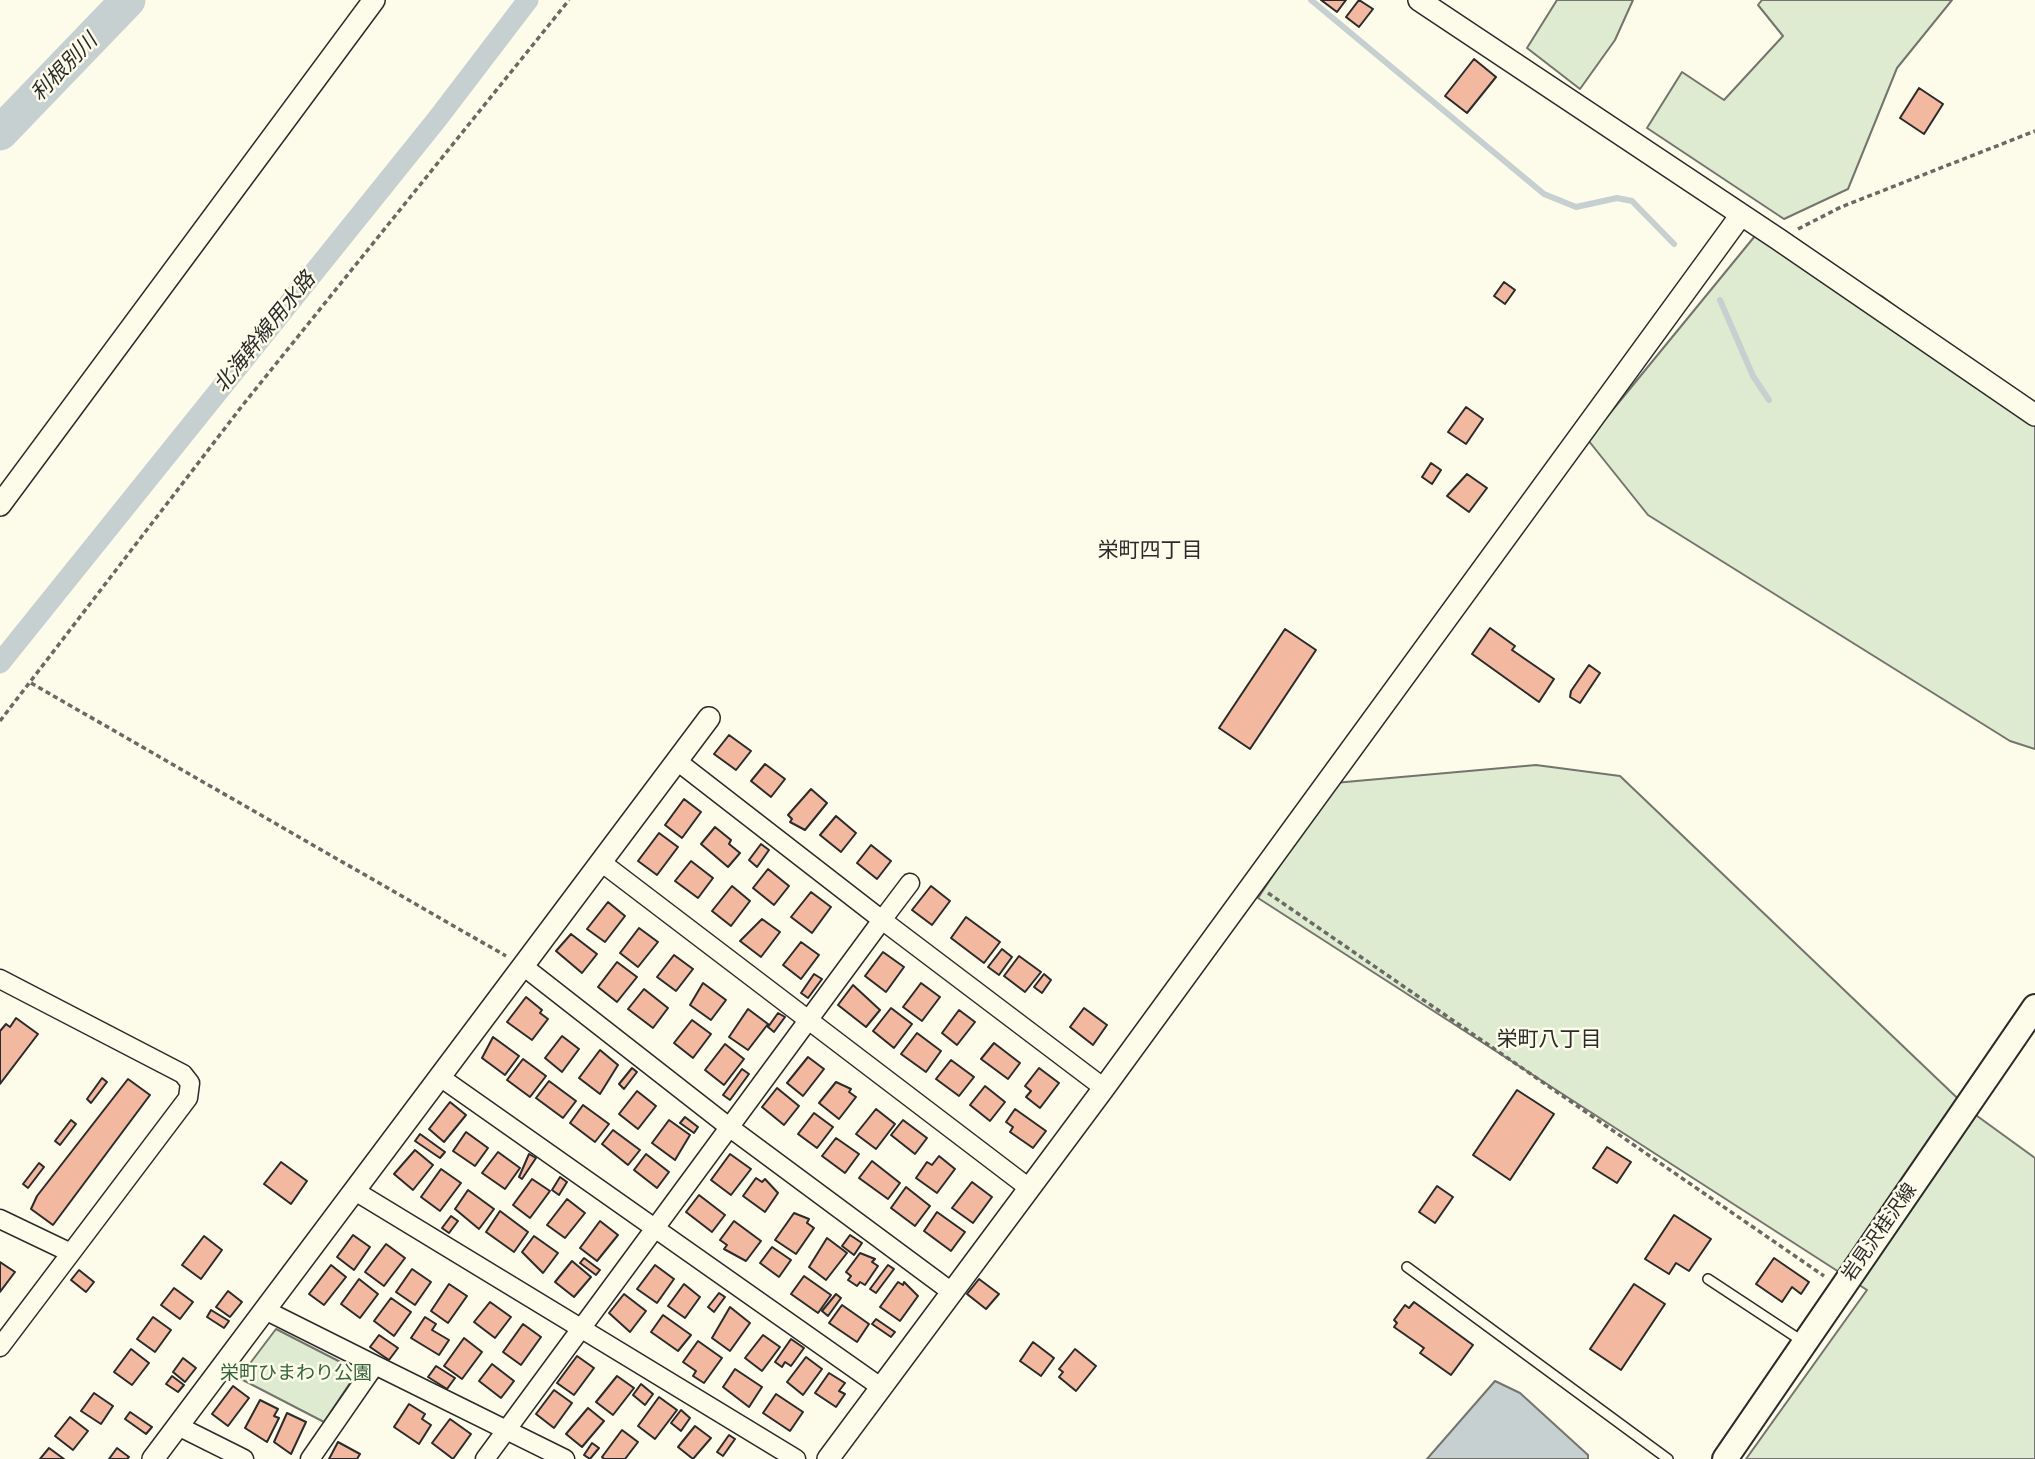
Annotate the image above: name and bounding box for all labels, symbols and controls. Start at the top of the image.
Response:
water label: 利根別川 [26,28,102,106]
water label: 北海幹線用水路 [208,267,320,397]
district label: 栄町四丁目 [1098,537,1202,563]
district label: 栄町八丁目 [1497,1026,1601,1052]
street label: 岩見沢桂沢線 [1837,1179,1921,1285]
park label: 栄町ひまわり公園 [220,1362,372,1384]

